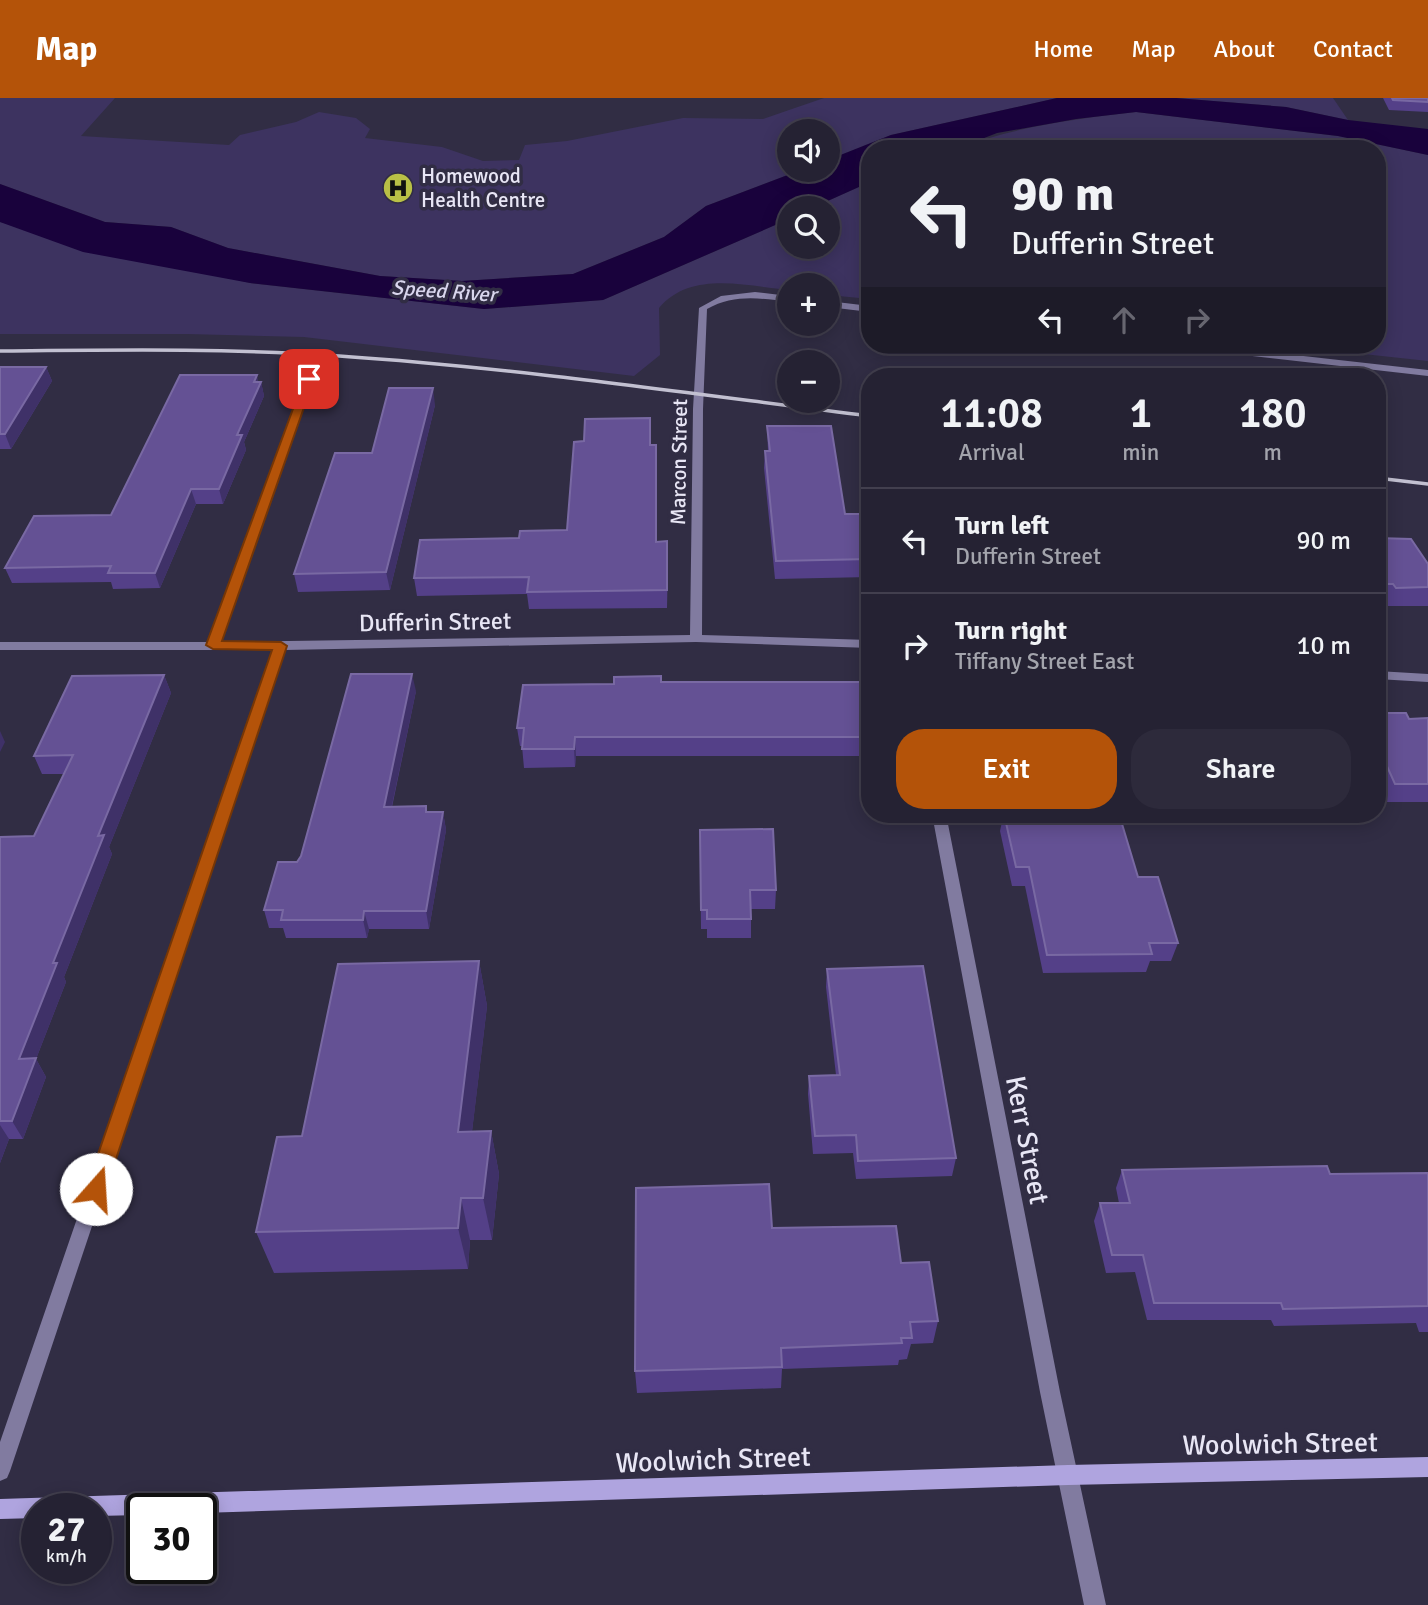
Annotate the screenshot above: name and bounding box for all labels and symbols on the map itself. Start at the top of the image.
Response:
place label: Homewood Health Centre [421,163,545,213]
hospital icon: Homewood Health Centre [381,171,415,205]
water label: Speed River [391,274,501,308]
pin [279,349,339,409]
street label: Marcon Street [665,399,693,525]
street label: Dufferin Street [358,606,512,638]
street label: Kerr Street [998,1073,1056,1207]
position arrow [59,1152,133,1226]
street label: Woolwich Street [1182,1425,1378,1463]
street label: Woolwich Street [615,1440,812,1480]
speed limit sign: 30 [126,1493,217,1584]

